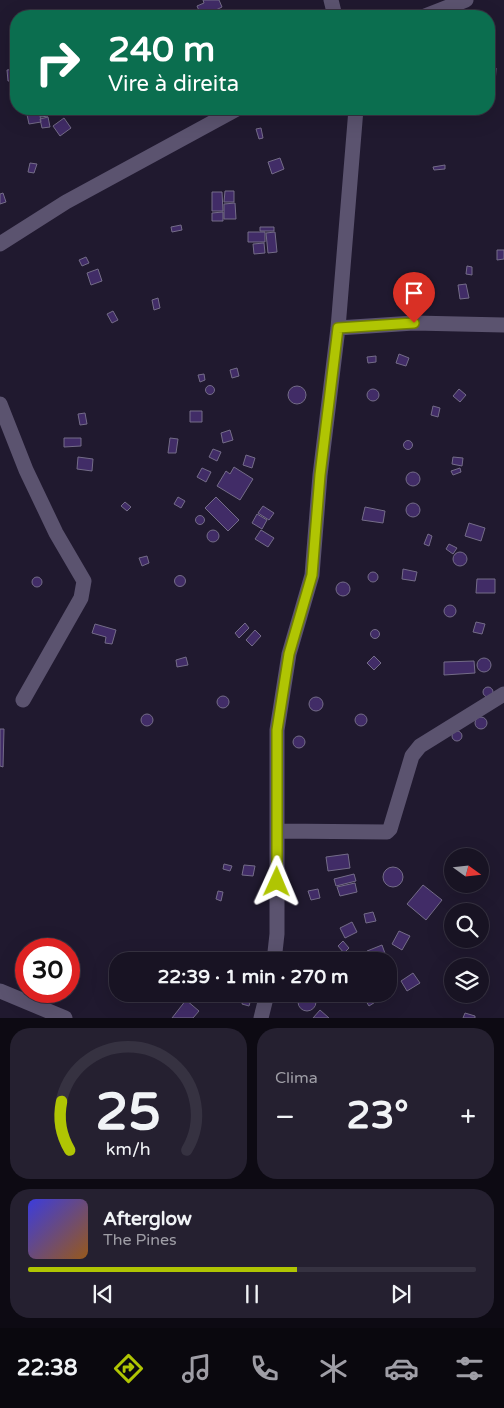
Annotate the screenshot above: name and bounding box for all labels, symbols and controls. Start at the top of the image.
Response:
text: 240 m [108,29,215,71]
icon: right [25,30,90,95]
text: Vire à direita [108,71,239,97]
pin [393,272,435,323]
icon: arrive [400,279,428,307]
north arrow [444,848,489,892]
map controls [444,848,489,1003]
position arrow [250,855,302,907]
button: search [444,903,489,948]
speed limit sign: 30 [15,938,80,1003]
button: layers [444,958,489,1003]
text: 22:39 · 1 min · 270 m [157,966,349,988]
text: Clima [275,1068,318,1088]
text: 25 [96,1081,161,1144]
text: 23° [347,1093,409,1139]
text: − [275,1100,295,1134]
text: + [460,1100,476,1134]
text: km/h [106,1139,151,1160]
text: Afterglow [103,1208,192,1230]
text: The Pines [103,1230,177,1250]
icon: previous [89,1280,117,1308]
icon: pause [238,1280,266,1308]
icon: next [387,1280,415,1308]
icon: directions [111,1351,146,1386]
icon: music [179,1351,214,1386]
icon: phone [247,1351,282,1386]
icon: climate [316,1351,351,1386]
icon: car [384,1351,419,1386]
icon: filters [452,1351,487,1386]
text: 22:38 [17,1355,78,1381]

